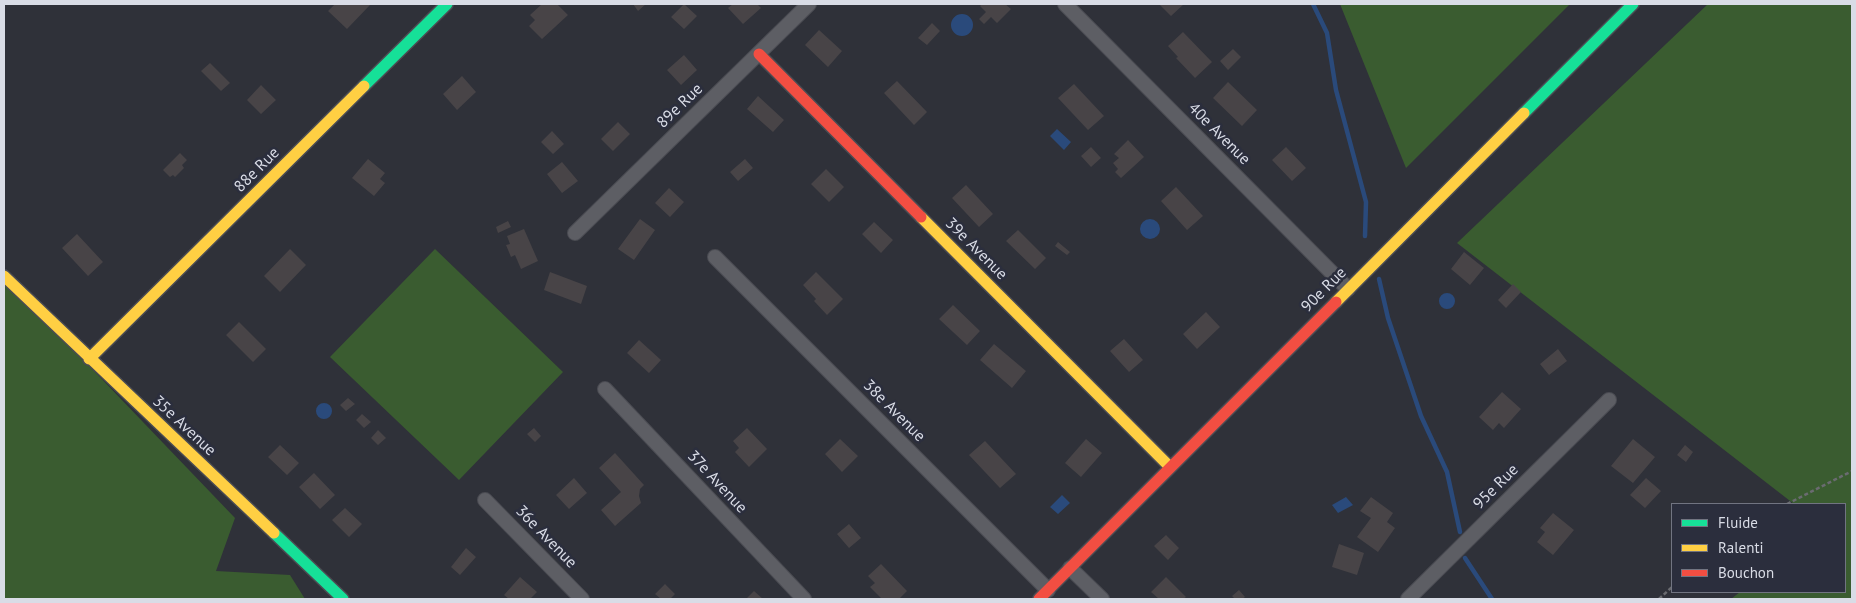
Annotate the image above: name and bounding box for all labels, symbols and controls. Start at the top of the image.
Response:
street label: 89e Rue [653,80,707,132]
street label: 40e Avenue [1184,99,1254,169]
street label: 88e Rue [230,143,284,197]
street label: 39e Avenue [941,214,1011,284]
street label: 90e Rue [1297,263,1351,317]
street label: 38e Avenue [859,376,929,446]
street label: 35e Avenue [148,392,220,460]
street label: 37e Avenue [683,447,751,517]
street label: 95e Rue [1469,460,1523,514]
street label: 36e Avenue [511,502,581,572]
legend [1671,503,1846,593]
text: Fluide [1718,513,1758,532]
text: Ralenti [1718,538,1764,557]
text: Bouchon [1718,563,1774,582]

